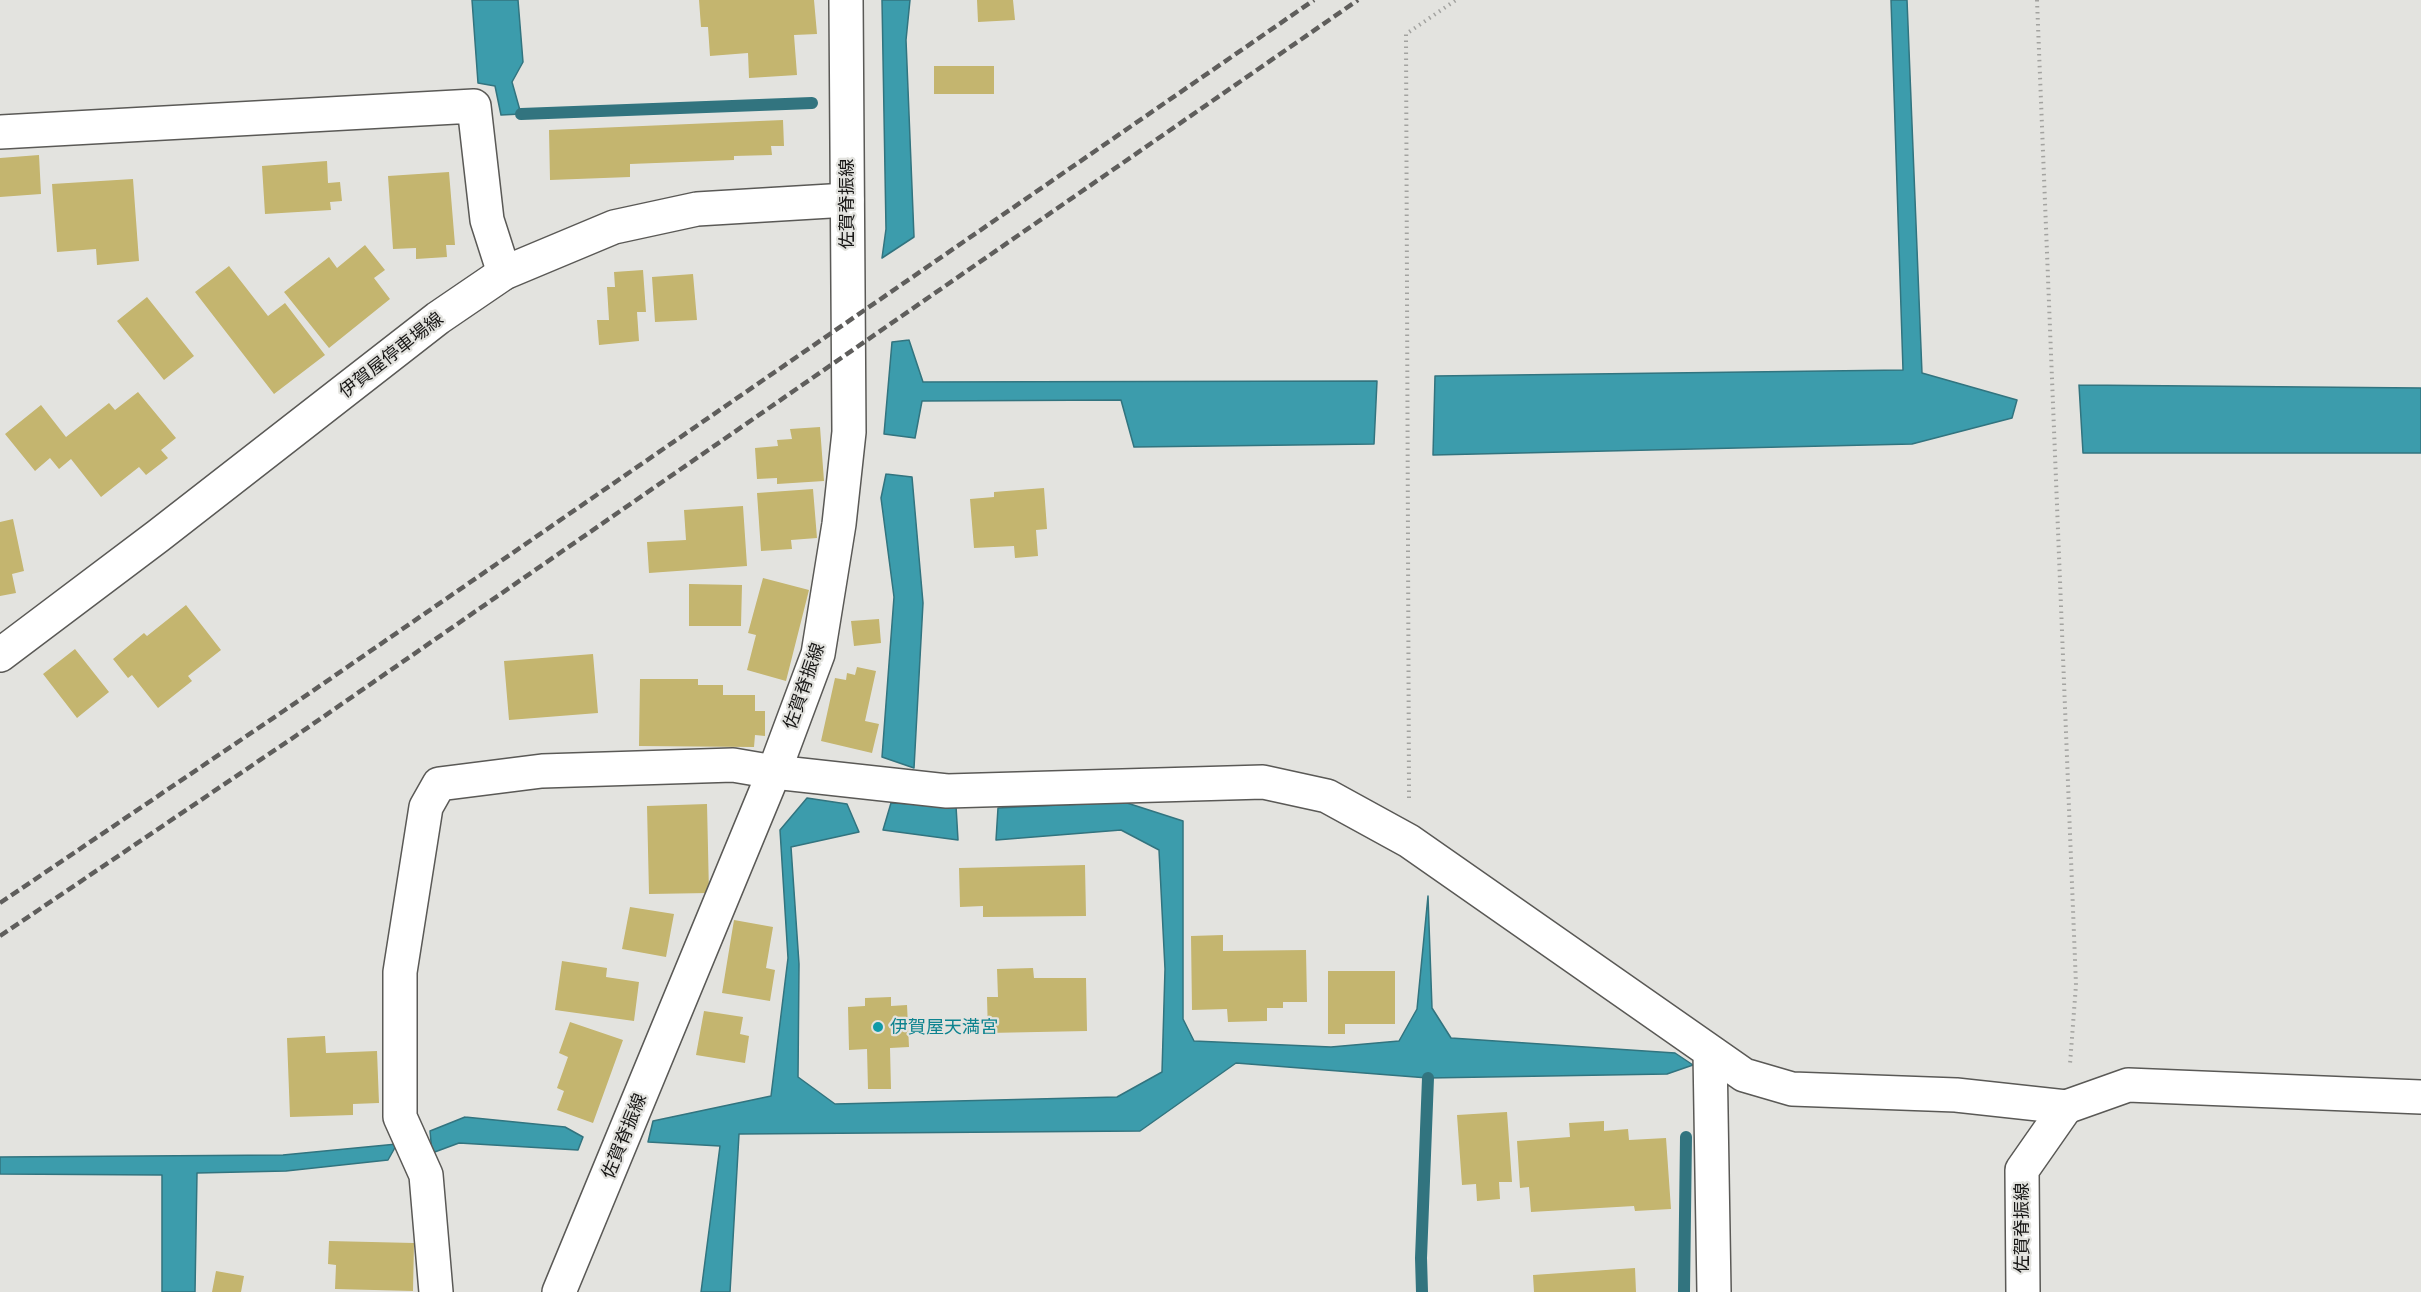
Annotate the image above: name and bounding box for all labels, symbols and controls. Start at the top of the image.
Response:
street label: 佐賀脊振線 [836,159,858,249]
street label: 伊賀屋停車場線 [335,308,447,402]
street label: 佐賀脊振線 [779,640,829,732]
place label: 伊賀屋天満宮 [890,1016,998,1038]
marker: 伊賀屋天満宮 [871,1020,885,1034]
street label: 佐賀脊振線 [597,1090,651,1182]
street label: 佐賀脊振線 [2011,1183,2033,1273]

